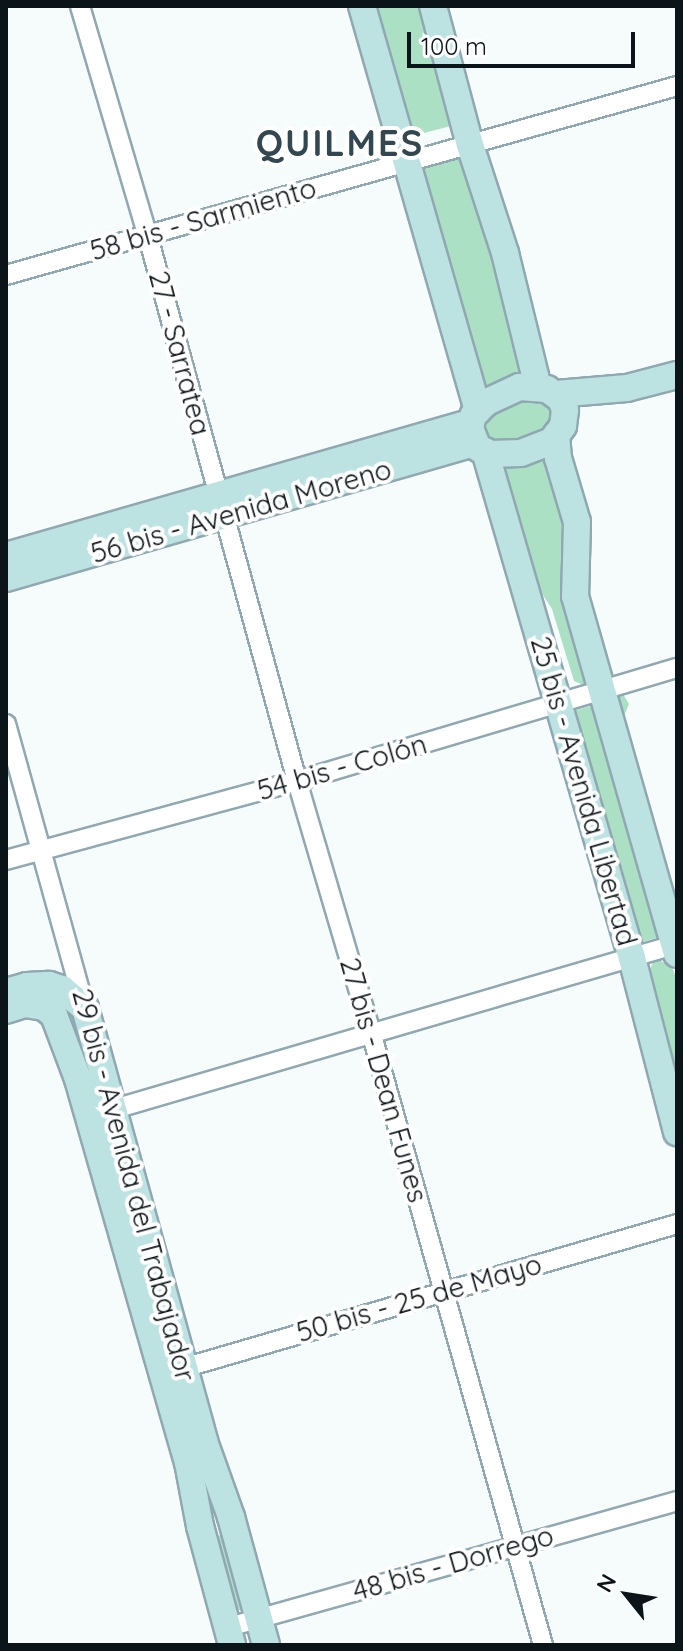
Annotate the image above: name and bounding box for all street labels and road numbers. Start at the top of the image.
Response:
street label: 58 bis - Sarmiento [86,171,320,267]
street label: 27 - Sarratea [142,267,218,439]
street label: 56 bis - Avenida Moreno [87,452,395,570]
street label: 25 bis - Avenida Libertad [524,632,644,950]
street label: 54 bis - Colón [253,727,431,807]
street label: 27 bis - Dean Funes [333,954,435,1206]
street label: 29 bis - Avenida del Trabajador [65,985,203,1385]
street label: 50 bis - 25 de Mayo [293,1247,545,1349]
street label: 48 bis - Dorrego [349,1518,557,1608]

